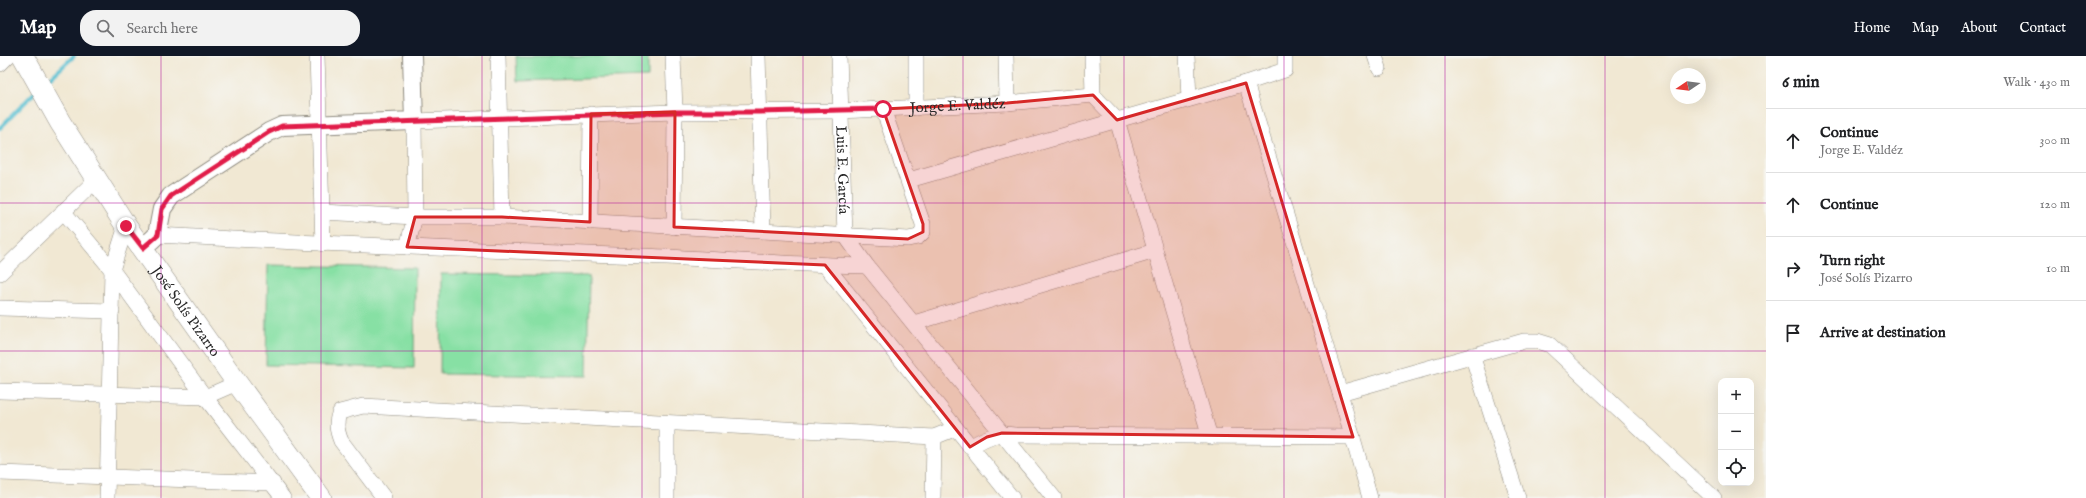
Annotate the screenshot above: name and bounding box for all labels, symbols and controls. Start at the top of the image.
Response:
search box [80,10,360,46]
text: Map [20,16,56,40]
icon: search [94,17,116,39]
text: Search here [126,19,198,38]
text: Home [1854,19,1890,37]
text: Map [1912,19,1939,37]
text: About [1961,19,1997,37]
text: Contact [2019,19,2066,37]
north arrow [1670,68,1706,104]
text: 6 min [1782,72,1820,93]
text: Walk · 430 m [2003,74,2070,91]
street label: Jorge E. Valdéz [907,94,1006,117]
route start [874,100,892,118]
text: Continue [1820,123,1878,142]
street label: Luis E. García [832,125,854,215]
icon: ahead [1782,130,1804,152]
text: 300 m [2039,132,2070,149]
text: Jorge E. Valdéz [1820,142,1903,159]
icon: ahead [1782,194,1804,216]
text: Continue [1820,195,1878,214]
text: 120 m [2040,196,2070,213]
route end [117,217,135,235]
text: Turn right [1820,251,1885,270]
icon: right [1782,258,1804,280]
street label: José Solís Pizarro [146,260,225,360]
text: 10 m [2046,260,2070,277]
text: José Solís Pizarro [1820,270,1913,287]
icon: arrive [1782,322,1804,344]
text: Arrive at destination [1820,323,1946,342]
map controls [1718,378,1754,486]
button: + [1718,378,1754,414]
button: − [1718,414,1754,450]
button: locate [1718,450,1754,486]

